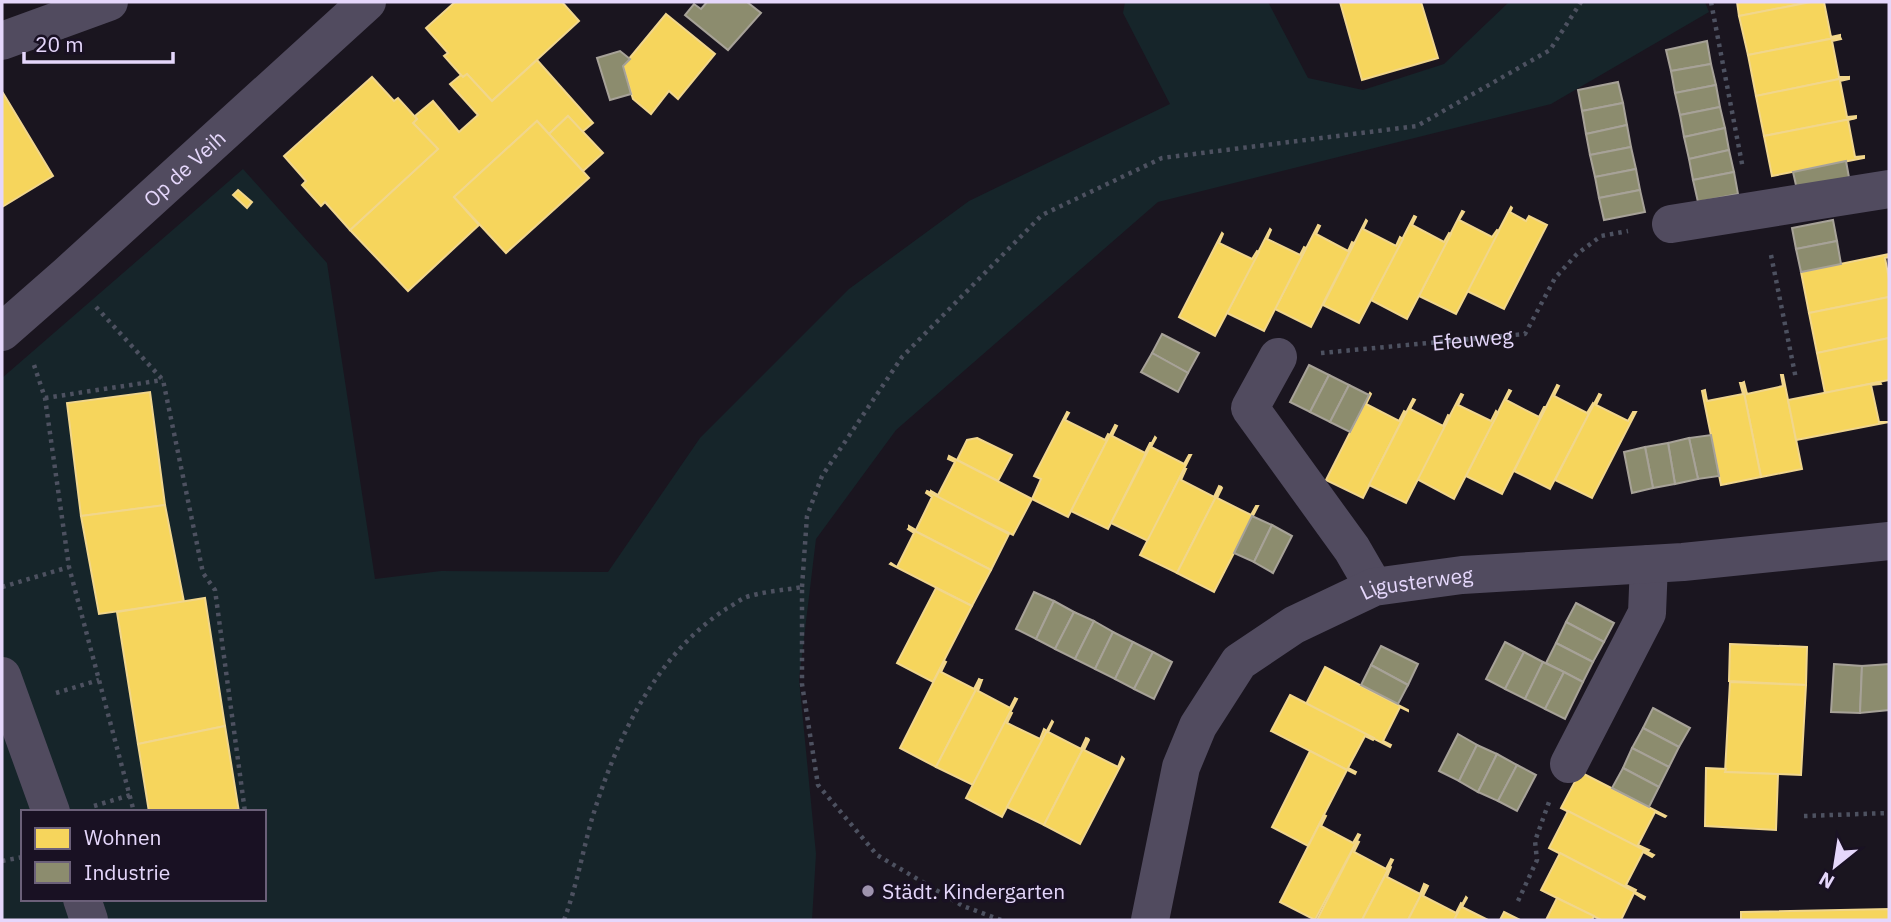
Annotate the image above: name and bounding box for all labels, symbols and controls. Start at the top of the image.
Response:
scale bar [24,21,173,65]
text: 20 m [35,30,84,58]
street label: Op de Veih [137,124,231,213]
street label: Efeuweg [1431,321,1514,357]
street label: Ligusterweg [1355,560,1474,606]
legend [21,810,266,901]
text: Wohnen [84,823,161,851]
north arrow [1800,831,1870,901]
text: Industrie [84,858,170,886]
text: N [1815,867,1838,895]
place label: Städt. Kindergarten [882,877,1065,905]
marker: Städt. Kindergarten [860,883,876,899]

